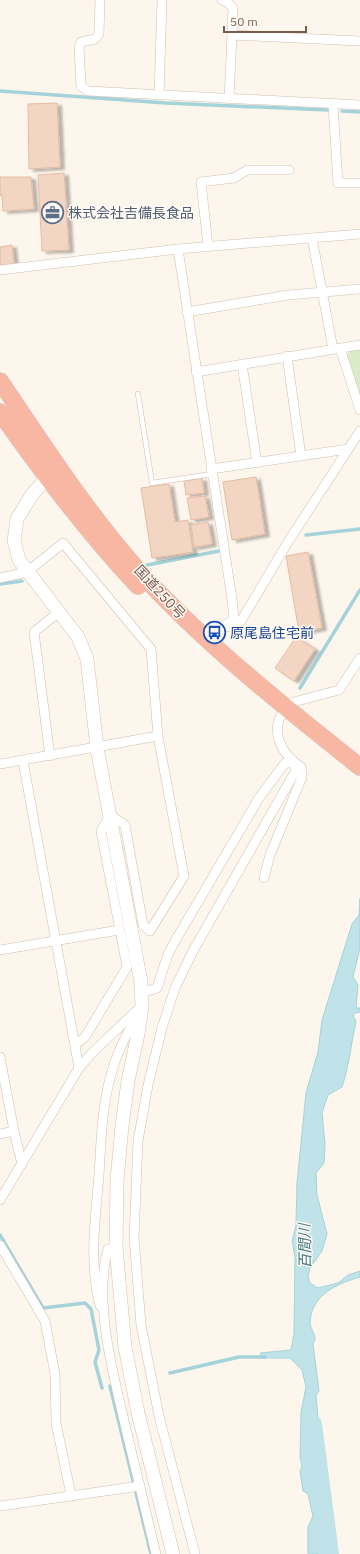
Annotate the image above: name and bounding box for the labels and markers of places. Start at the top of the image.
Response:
office icon: 株式会社吉備長食品 [40,200,66,226]
place label: 株式会社吉備長食品 [68,204,194,222]
bus stop icon: 原尾島住宅前 [201,620,227,646]
place label: 原尾島住宅前 [230,624,314,642]

